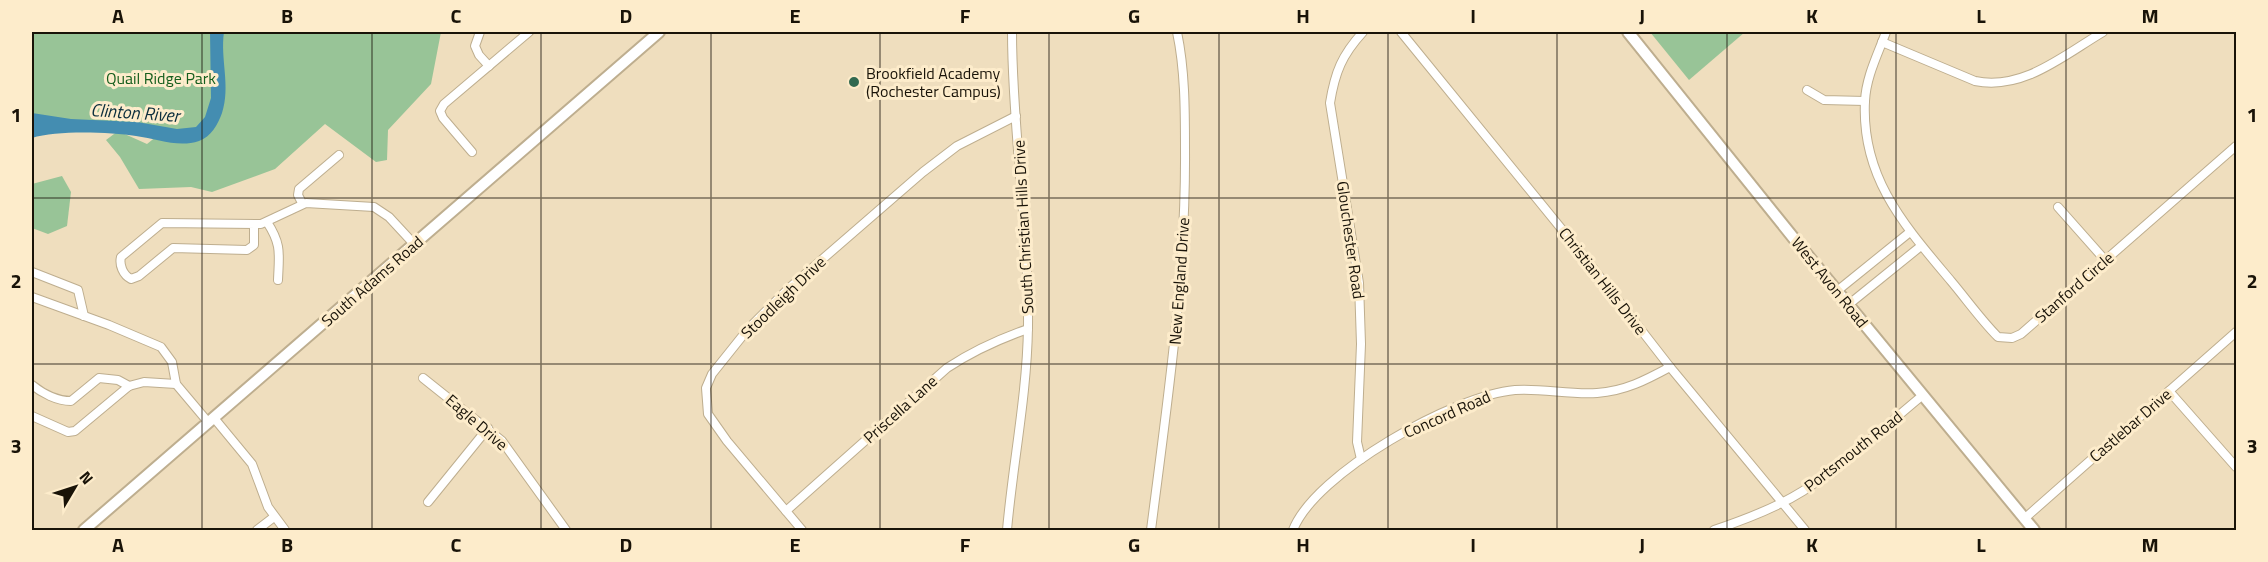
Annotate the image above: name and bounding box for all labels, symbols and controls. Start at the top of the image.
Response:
text: A [112,0,124,31]
text: B [281,0,293,31]
text: C [451,0,462,31]
text: D [620,0,632,31]
text: E [789,0,801,31]
text: F [960,0,971,31]
text: G [1128,0,1140,31]
text: H [1296,0,1310,31]
text: I [1470,0,1476,31]
text: J [1639,0,1645,31]
text: K [1806,0,1818,31]
text: L [1976,0,1986,31]
text: M [2141,0,2159,31]
place label: Brookfield Academy (Rochester Campus) [866,61,1001,103]
park label: Quail Ridge Park [106,66,216,90]
marker: Brookfield Academy (Rochester Campus) [847,75,861,89]
water label: Clinton River [90,96,183,129]
text: 1 [10,99,22,130]
text: 1 [2246,99,2258,130]
street label: South Christian Hills Drive [1006,139,1040,315]
street label: Glouchester Road [1331,179,1371,301]
street label: New England Drive [1163,217,1195,345]
street label: Christian Hills Drive [1553,222,1653,340]
street label: South Adams Road [316,230,428,332]
street label: West Avon Road [1786,232,1874,332]
street label: Stanford Circle [2029,246,2119,328]
street label: Stoodleigh Drive [735,250,831,344]
text: 2 [10,265,22,296]
text: 2 [2246,265,2258,296]
street label: Priscella Lane [858,369,942,449]
street label: Castlebar Drive [2084,382,2176,468]
street label: Concord Road [1400,384,1494,444]
street label: Eagle Drive [441,388,513,456]
street label: Portsmouth Road [1799,405,1907,497]
text: 3 [10,430,22,461]
text: 3 [2246,430,2258,461]
north arrow [45,457,105,517]
text: N [74,466,99,489]
text: A [112,529,124,560]
text: B [281,529,293,560]
text: C [451,529,462,560]
text: D [620,529,632,560]
text: E [789,529,801,560]
text: F [960,529,971,560]
text: G [1128,529,1140,560]
text: H [1296,529,1310,560]
text: I [1470,529,1476,560]
text: J [1639,529,1645,560]
text: K [1806,529,1818,560]
text: L [1976,529,1986,560]
text: M [2141,529,2159,560]

